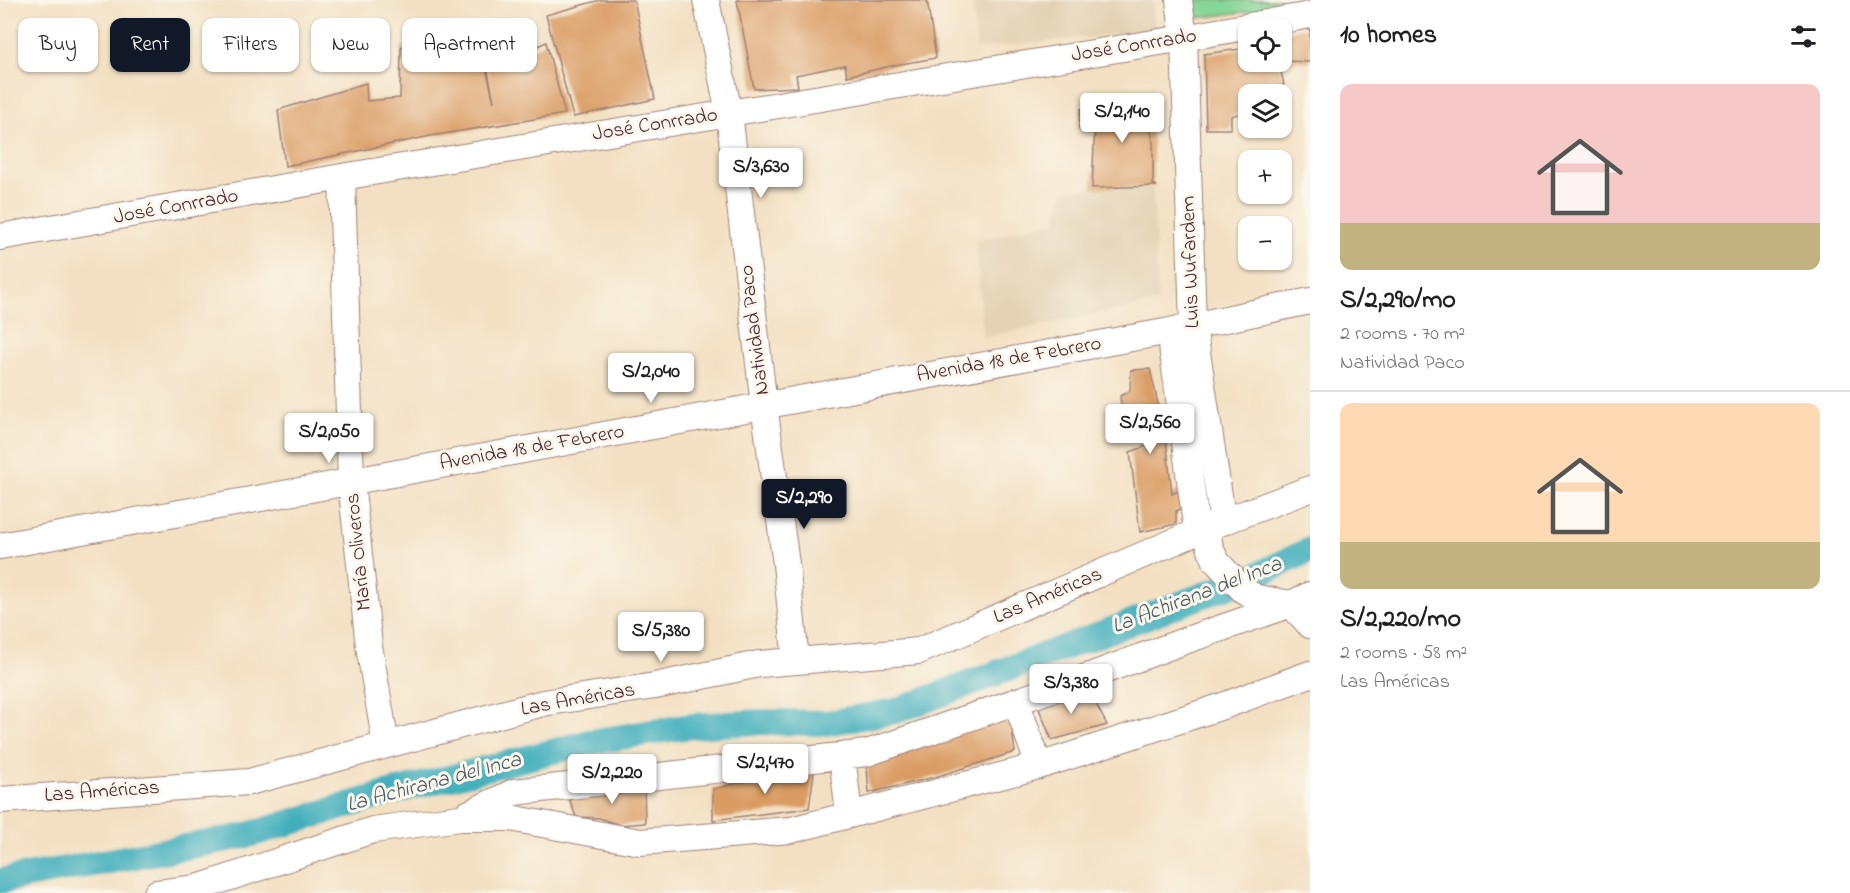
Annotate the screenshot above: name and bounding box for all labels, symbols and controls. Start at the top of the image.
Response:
text: 10 homes [1340,17,1437,55]
chip: Buy [18,18,98,72]
chip: Rent [110,18,190,72]
chip: Filters [202,18,299,72]
chip: New [311,18,390,72]
chip: Apartment [402,18,537,72]
map controls [1238,18,1292,270]
button: locate [1238,18,1292,72]
icon: filters [1787,20,1820,53]
street label: José Conrrado [1069,21,1199,71]
button: layers [1238,84,1292,138]
pin: S/2,140 [1067,93,1177,144]
text: S/2,140 [1094,98,1150,127]
street label: José Conrrado [590,100,720,150]
icon: home [1526,123,1634,231]
pin: S/3,630 [706,148,816,199]
button: + [1238,150,1292,204]
text: S/3,630 [733,153,789,182]
street label: José Conrrado [111,181,241,233]
street label: Luis Wufardem [1174,195,1208,329]
button: − [1238,216,1292,270]
street label: Natividad Paco [732,263,778,397]
text: S/2,290/mo [1340,282,1456,320]
text: 2 rooms · 70 m² [1340,320,1465,349]
street label: Avenida 18 de Febrero [914,329,1104,391]
text: Natividad Paco [1340,349,1465,378]
pin: S/2,040 [596,353,706,404]
text: S/2,040 [622,358,680,387]
pin: S/2,560 [1095,404,1205,455]
text: S/2,560 [1119,409,1181,438]
pin: S/2,050 [274,413,384,464]
street label: Avenida 18 de Febrero [437,417,627,479]
text: S/2,050 [298,418,360,447]
icon: home [1526,442,1634,550]
pin: S/2,290 [749,479,859,530]
text: S/2,290 [775,484,833,513]
street label: María Oliveros [338,492,380,612]
water label: La Achirana del Inca [1108,549,1287,643]
street label: Las Américas [989,560,1107,632]
text: S/2,220/mo [1340,601,1461,639]
pin: S/5,380 [606,612,716,663]
text: S/5,380 [632,617,690,646]
text: 2 rooms · 58 m² [1340,639,1467,668]
pin: S/3,380 [1016,664,1126,715]
text: Las Américas [1340,668,1450,697]
text: S/3,380 [1043,669,1099,698]
street label: Las Américas [519,675,637,725]
water label: La Achirana del Inca [343,744,526,822]
pin: S/2,470 [710,744,820,795]
text: S/2,470 [736,749,794,778]
pin: S/2,220 [557,754,667,805]
text: S/2,220 [582,759,642,788]
street label: Las Américas [43,773,161,811]

